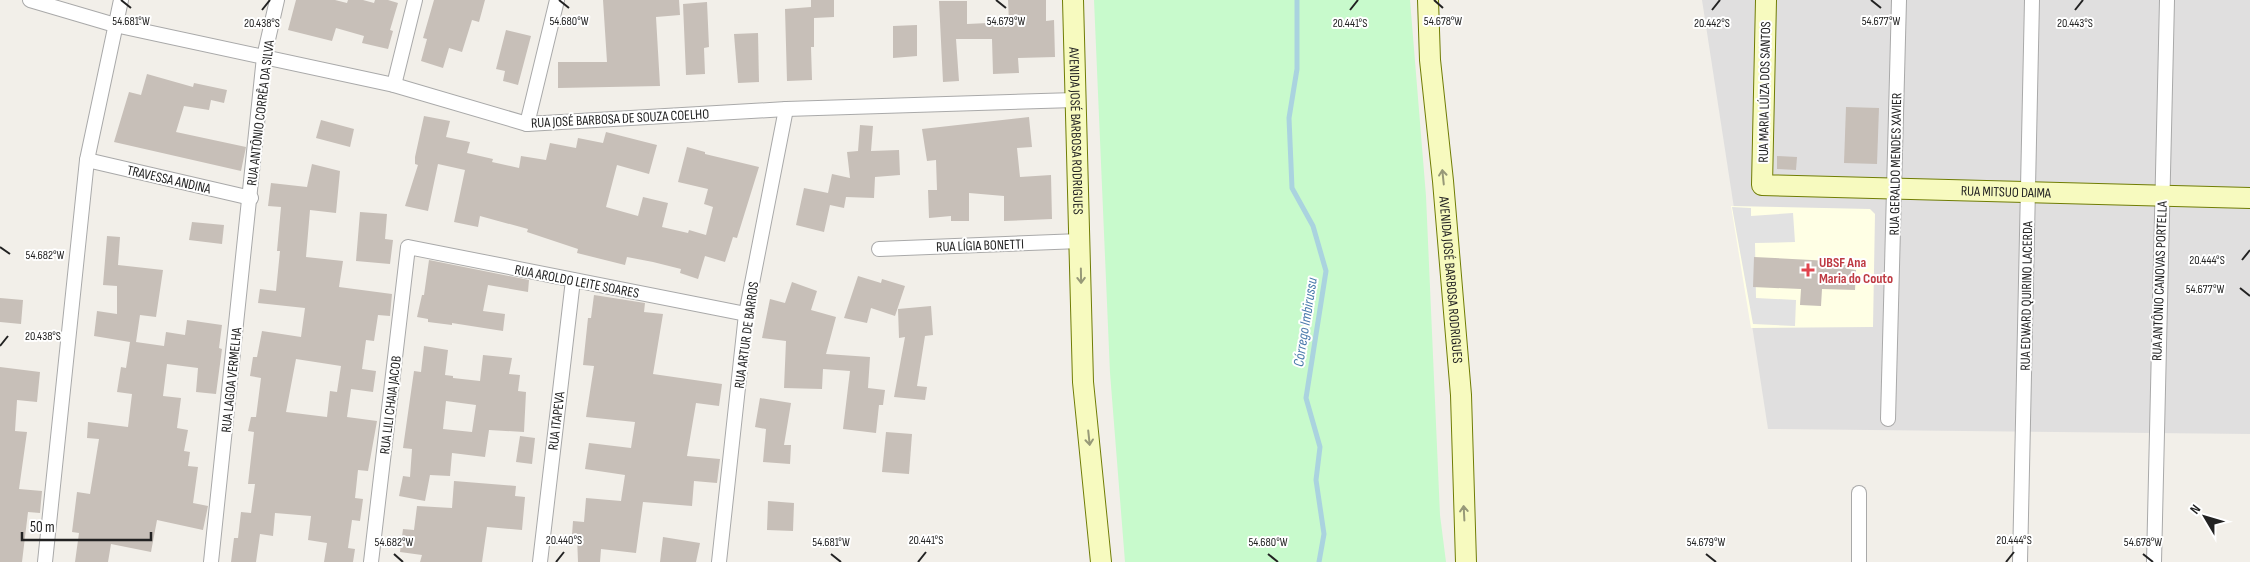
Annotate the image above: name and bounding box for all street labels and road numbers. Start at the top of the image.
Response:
street label: RUA MARIA LÚIZA DOS SANTOS [1755,21,1774,163]
street label: RUA ANTÔNIO CORRÊA DA SILVA [243,38,278,187]
street label: AVENIDA JOSÉ BARBOSA RODRIGUES [1065,46,1087,215]
street label: RUA GERALDO MENDES XAVIER [1886,92,1905,236]
street label: RUA JOSÉ BARBOSA DE SOUZA COELHO [531,105,710,132]
street label: TRAVESSA ANDINA [125,162,214,198]
street label: RUA MITSUO DAIMA [1961,182,2052,202]
street label: AVENIDA JOSÉ BARBOSA RODRIGUES [1435,195,1466,364]
street label: RUA ANTÔNIO CANOVAS PORTELLA [2148,200,2171,361]
street label: RUA EDWARD QUIRINO LACERDA [2017,220,2036,371]
street label: RUA LÍGIA BONETTI [936,235,1024,256]
street label: RUA AROLDO LEITE SOARES [513,261,641,302]
street label: RUA ARTUR DE BARROS [731,281,762,390]
street label: RUA LAGOA VERMELHA [218,326,246,433]
street label: RUA LILI CHAIA JACOB [376,355,405,455]
street label: RUA ITAPEVA [544,390,569,451]

